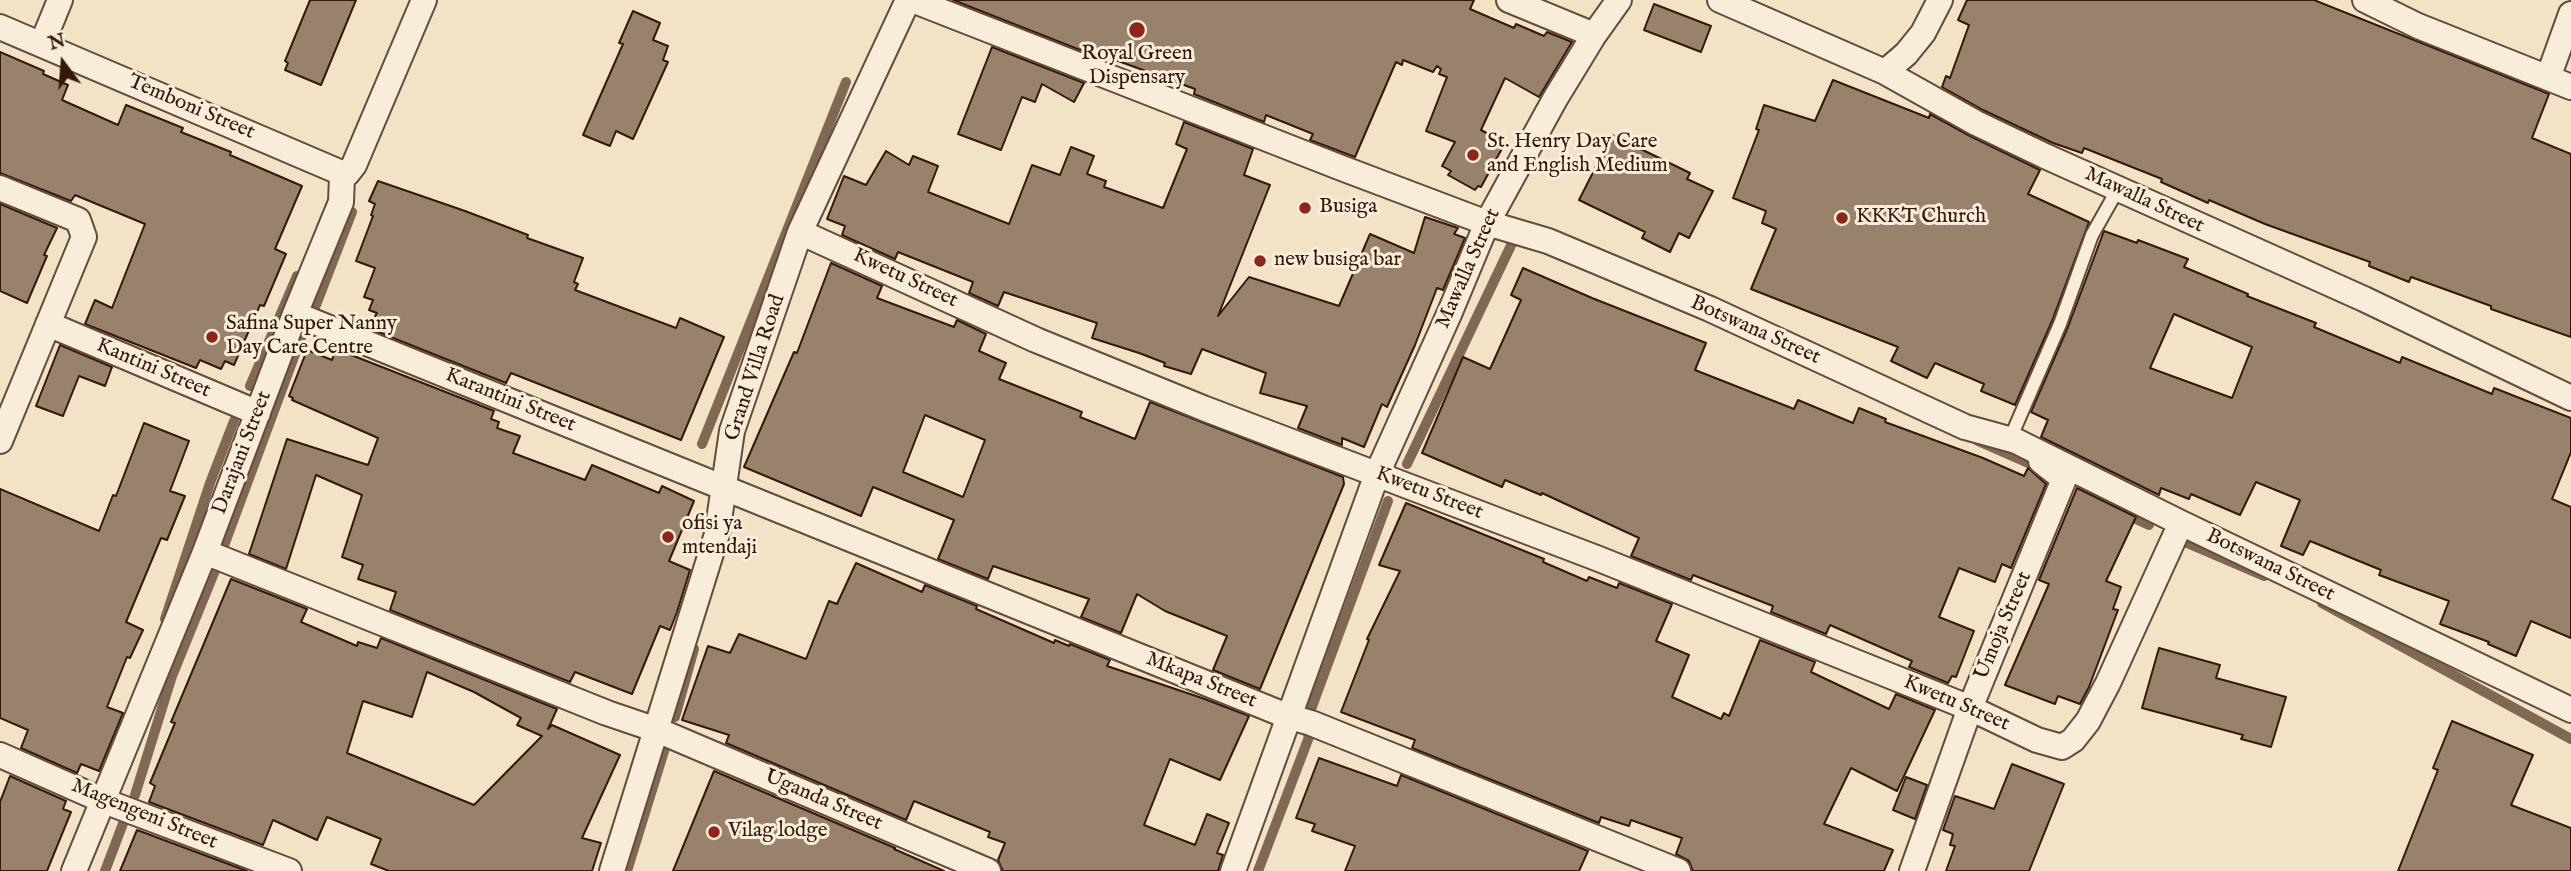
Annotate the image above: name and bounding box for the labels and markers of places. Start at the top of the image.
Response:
marker: Royal Green Dispensary [1127,20,1147,40]
place label: Royal Green Dispensary [1081,42,1193,92]
place label: St. Henry Day Care and English Medium [1487,130,1668,180]
marker: St. Henry Day Care and English Medium [1465,147,1481,163]
place label: Busiga [1319,195,1377,221]
marker: Busiga [1297,200,1313,216]
place label: KKKT Church [1856,205,1986,231]
marker: KKKT Church [1834,210,1850,226]
place label: new busiga bar [1274,248,1401,274]
marker: new busiga bar [1252,253,1268,269]
place label: Safina Super Nanny Day Care Centre [226,312,397,362]
marker: Safina Super Nanny Day Care Centre [204,329,220,345]
place label: ofisi ya mtendaji [682,512,757,562]
marker: ofisi ya mtendaji [660,529,676,545]
place label: Vilag lodge [728,819,827,845]
marker: Vilag lodge [706,824,722,840]

